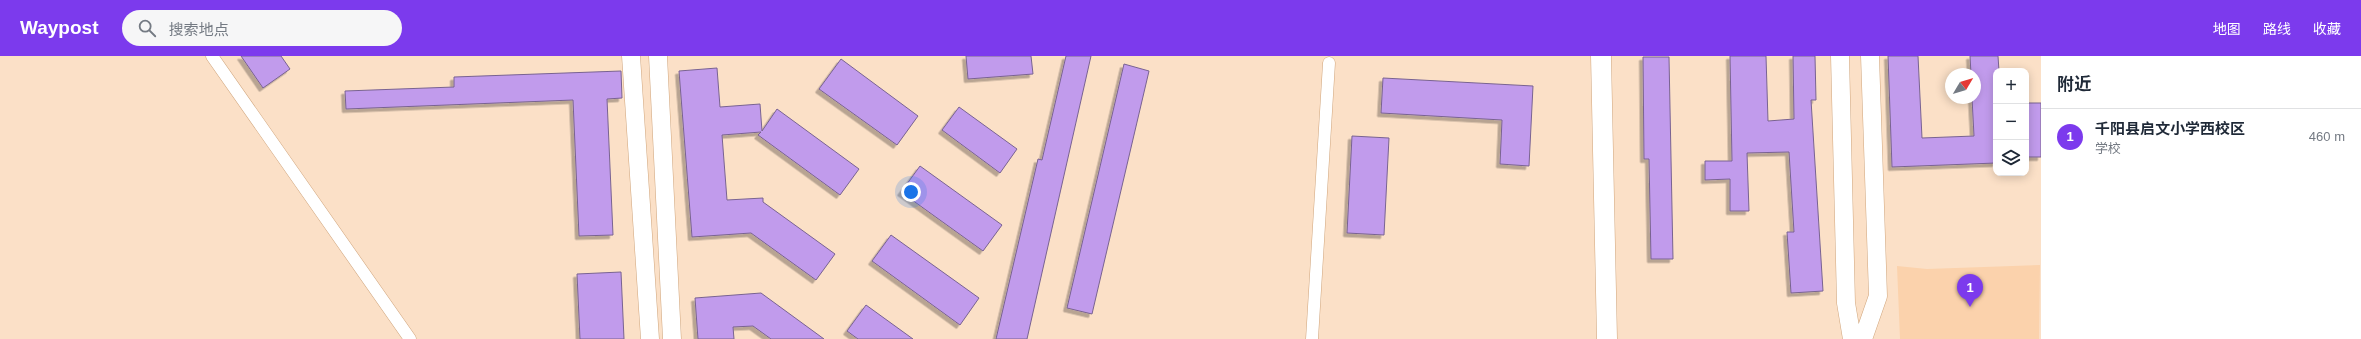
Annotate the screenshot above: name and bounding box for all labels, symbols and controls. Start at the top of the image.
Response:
search box [122,10,402,46]
text: Waypost [20,17,98,38]
icon: search [136,17,158,39]
text: 搜索地点 [168,21,228,38]
text: 地图 [2213,21,2241,37]
text: 路线 [2263,21,2291,37]
text: 收藏 [2313,21,2341,37]
north arrow [1945,68,1981,104]
map controls [1993,68,2029,176]
button: + [1993,68,2029,104]
text: 附近 [2057,75,2091,94]
button: − [1993,104,2029,140]
text: 千阳县启文小学西校区 [2095,120,2245,137]
text: 1 [2066,129,2074,144]
text: 460 m [2309,129,2345,144]
button: layers [1993,140,2029,176]
text: 学校 [2095,141,2121,156]
your location [901,182,921,202]
pin: 1 [1957,274,1983,307]

